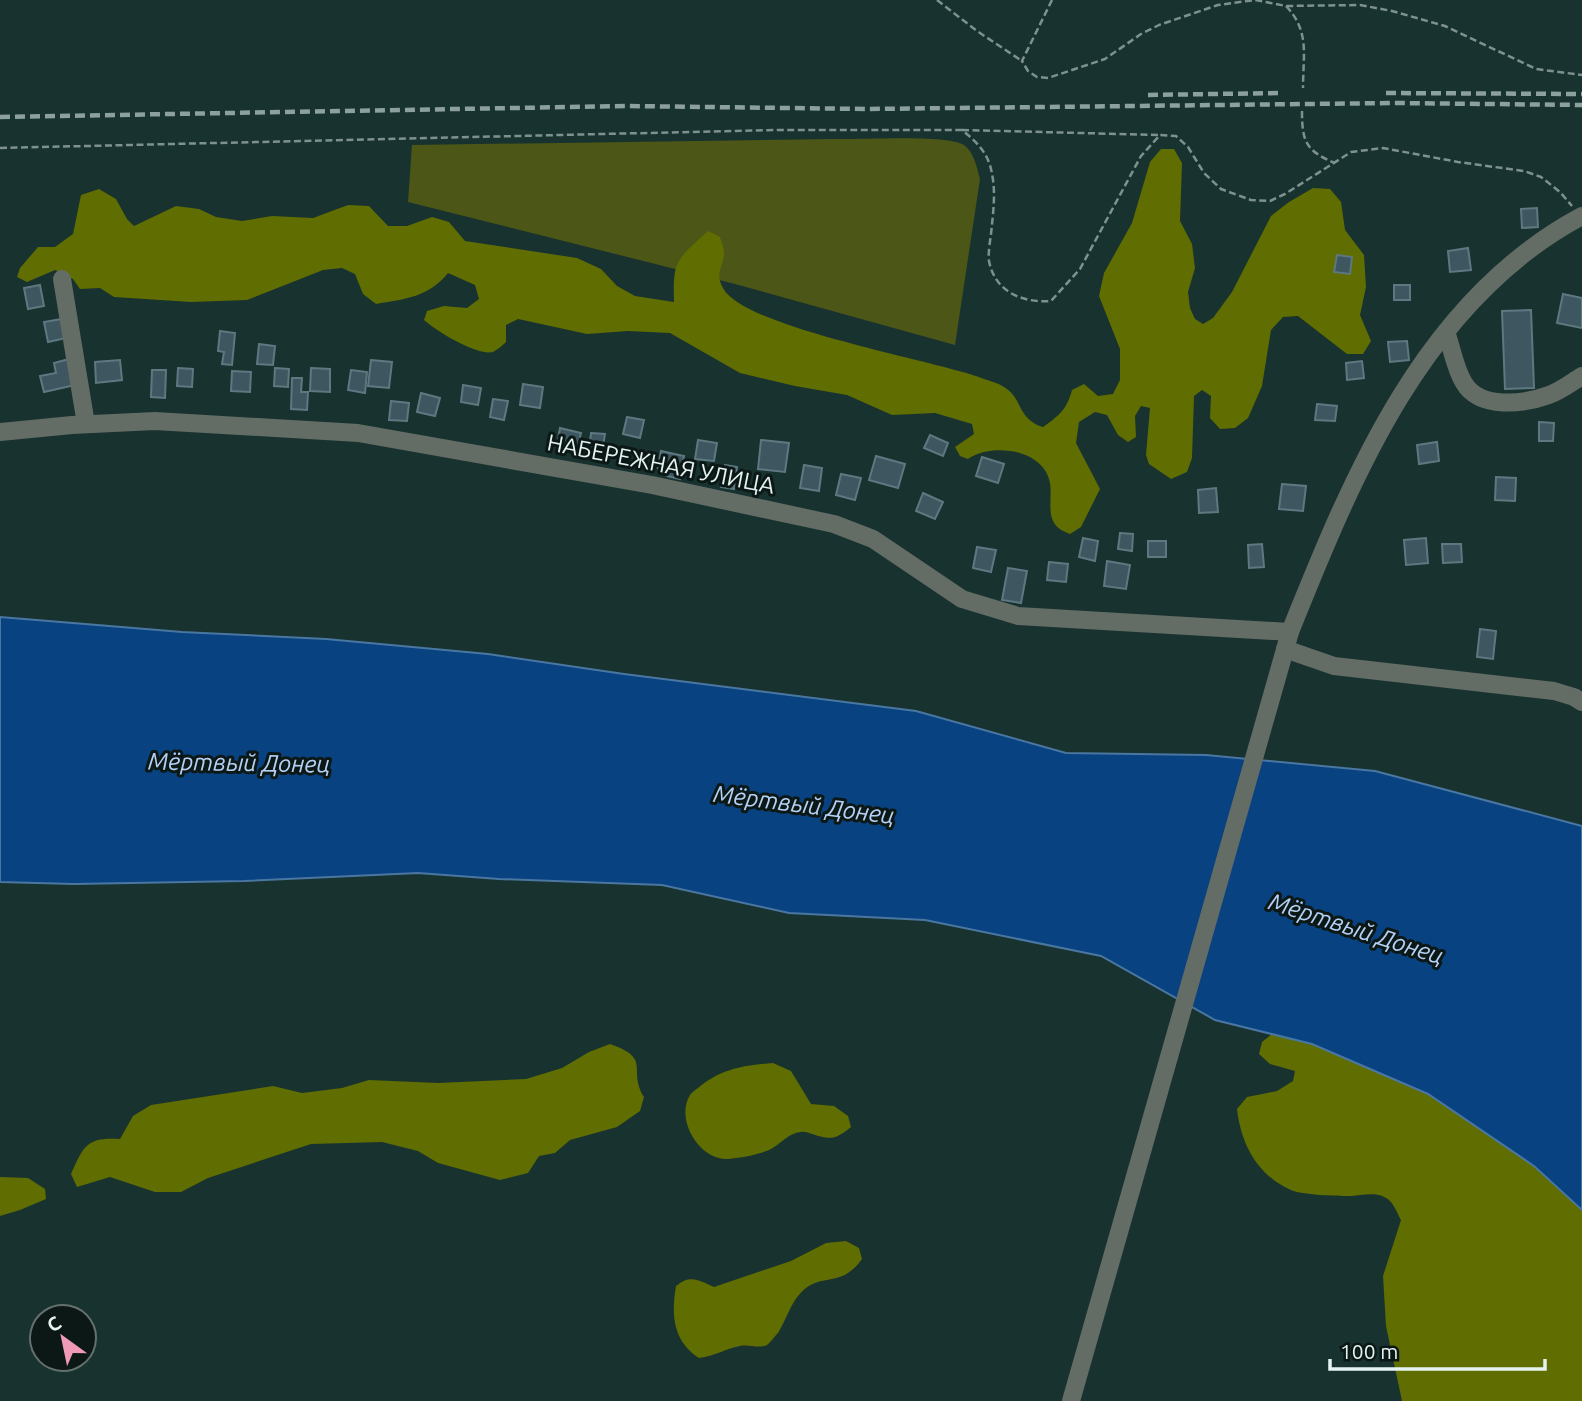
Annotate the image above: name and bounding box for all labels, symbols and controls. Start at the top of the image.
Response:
street label: НАБЕРЕЖНАЯ УЛИЦА [545,429,777,498]
water label: Мёртвый Донец [148,747,330,778]
water label: Мёртвый Донец [712,780,896,829]
water label: Мёртвый Донец [1265,888,1447,970]
north arrow [28,1303,98,1373]
text: С [43,1311,65,1336]
scale bar [1330,1328,1545,1372]
text: 100 m [1340,1339,1398,1363]

